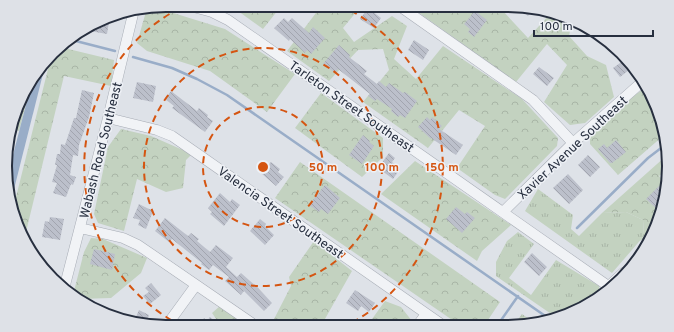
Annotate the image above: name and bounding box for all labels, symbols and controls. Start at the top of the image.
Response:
scale bar [534,12,653,38]
text: 100 m [540,19,573,35]
street label: Tarleton Street Southeast [285,58,417,157]
street label: Wabash Road Southeast [77,80,127,220]
street label: Xavier Avenue Southeast [515,93,632,204]
centre of rings [256,160,270,174]
text: 50 m [309,160,337,176]
text: 100 m [365,160,399,176]
text: 150 m [425,160,459,176]
street label: Valencia Street Southeast [214,164,346,263]

